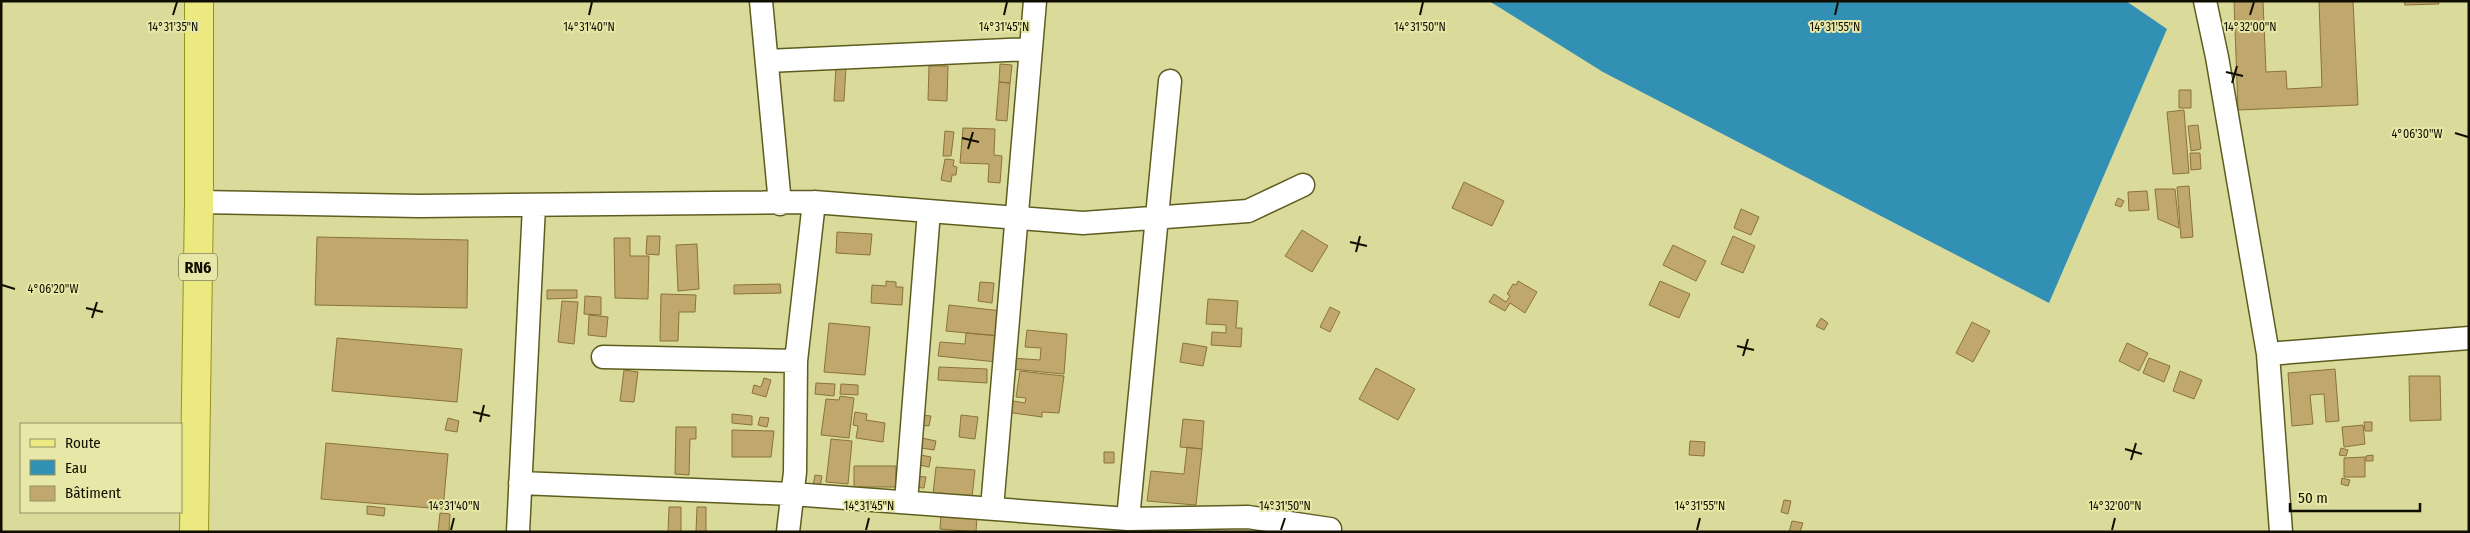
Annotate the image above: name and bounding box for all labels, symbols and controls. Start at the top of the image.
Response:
text: 14°31'35"N [148,20,198,34]
text: 14°31'40"N [563,20,615,34]
text: 14°31'45"N [979,20,1029,34]
text: 14°31'50"N [1394,20,1446,34]
text: 14°31'55"N [1810,20,1860,34]
text: 14°32'00"N [2223,20,2277,34]
text: 4°06'30"W [2392,127,2442,141]
road number: RN6 [179,253,217,280]
text: 4°06'20"W [28,282,78,296]
legend [20,423,182,513]
text: Route [65,434,101,452]
text: Eau [65,459,87,477]
scale bar [2290,480,2420,512]
text: Bâtiment [65,484,121,502]
text: 50 m [2298,489,2328,507]
text: 14°31'40"N [428,499,480,513]
text: 14°31'45"N [844,499,894,513]
text: 14°31'50"N [1259,499,1311,513]
text: 14°31'55"N [1675,499,1725,513]
text: 14°32'00"N [2088,499,2142,513]

